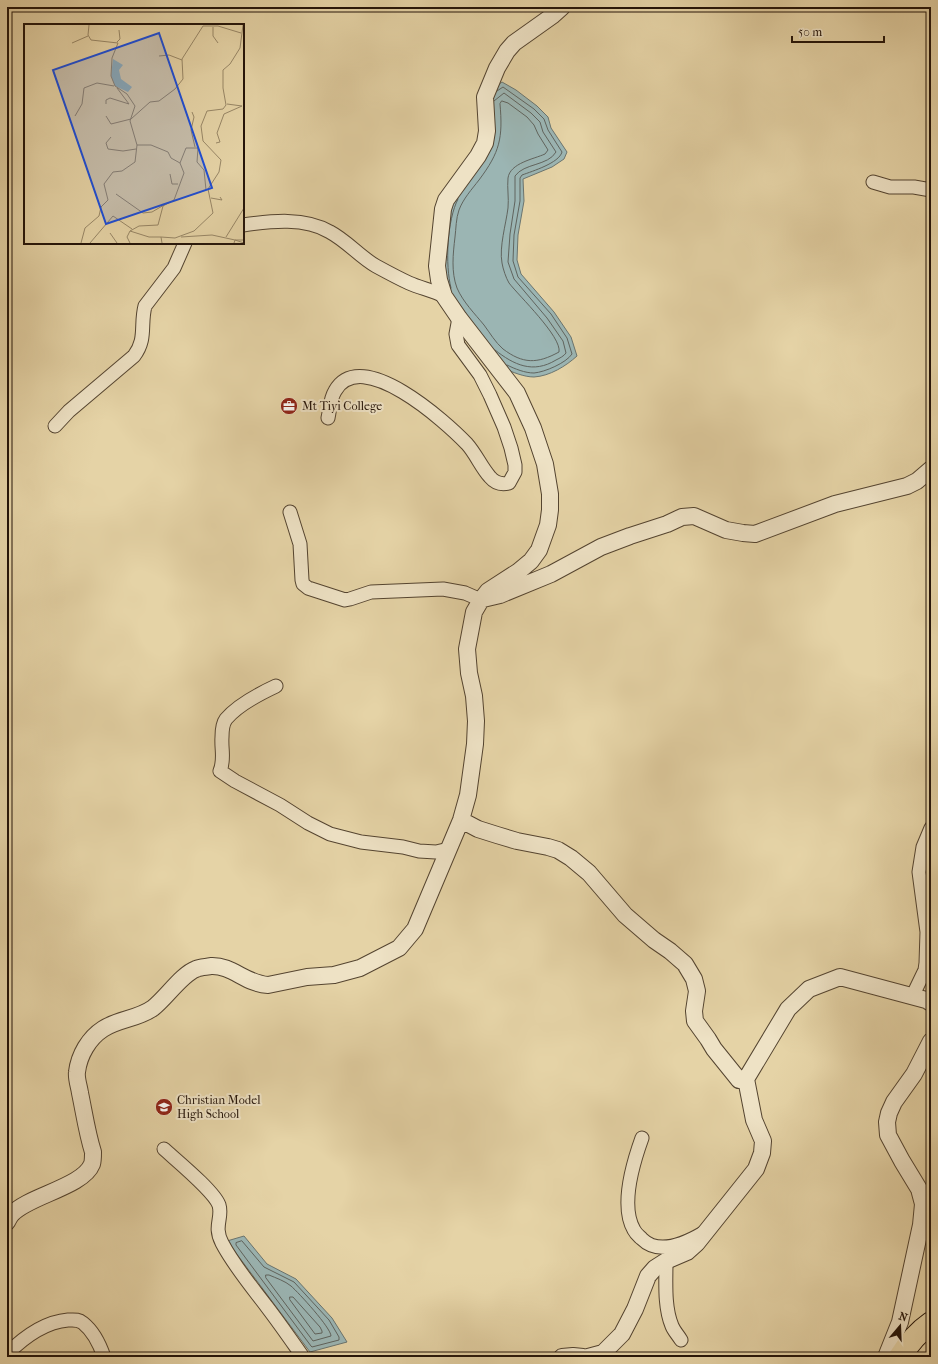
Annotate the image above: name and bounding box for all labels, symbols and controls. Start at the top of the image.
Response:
scale bar [792,18,884,44]
inset map [24,24,244,244]
text: 50 m [798,25,822,39]
office icon: Mt Tiyi College [279,396,299,416]
place label: Mt Tiyi College [302,399,382,413]
place label: Christian Model High School [177,1093,261,1121]
school or university icon: Christian Model High School [154,1097,174,1117]
north arrow [880,1306,920,1346]
text: N [897,1310,910,1325]

